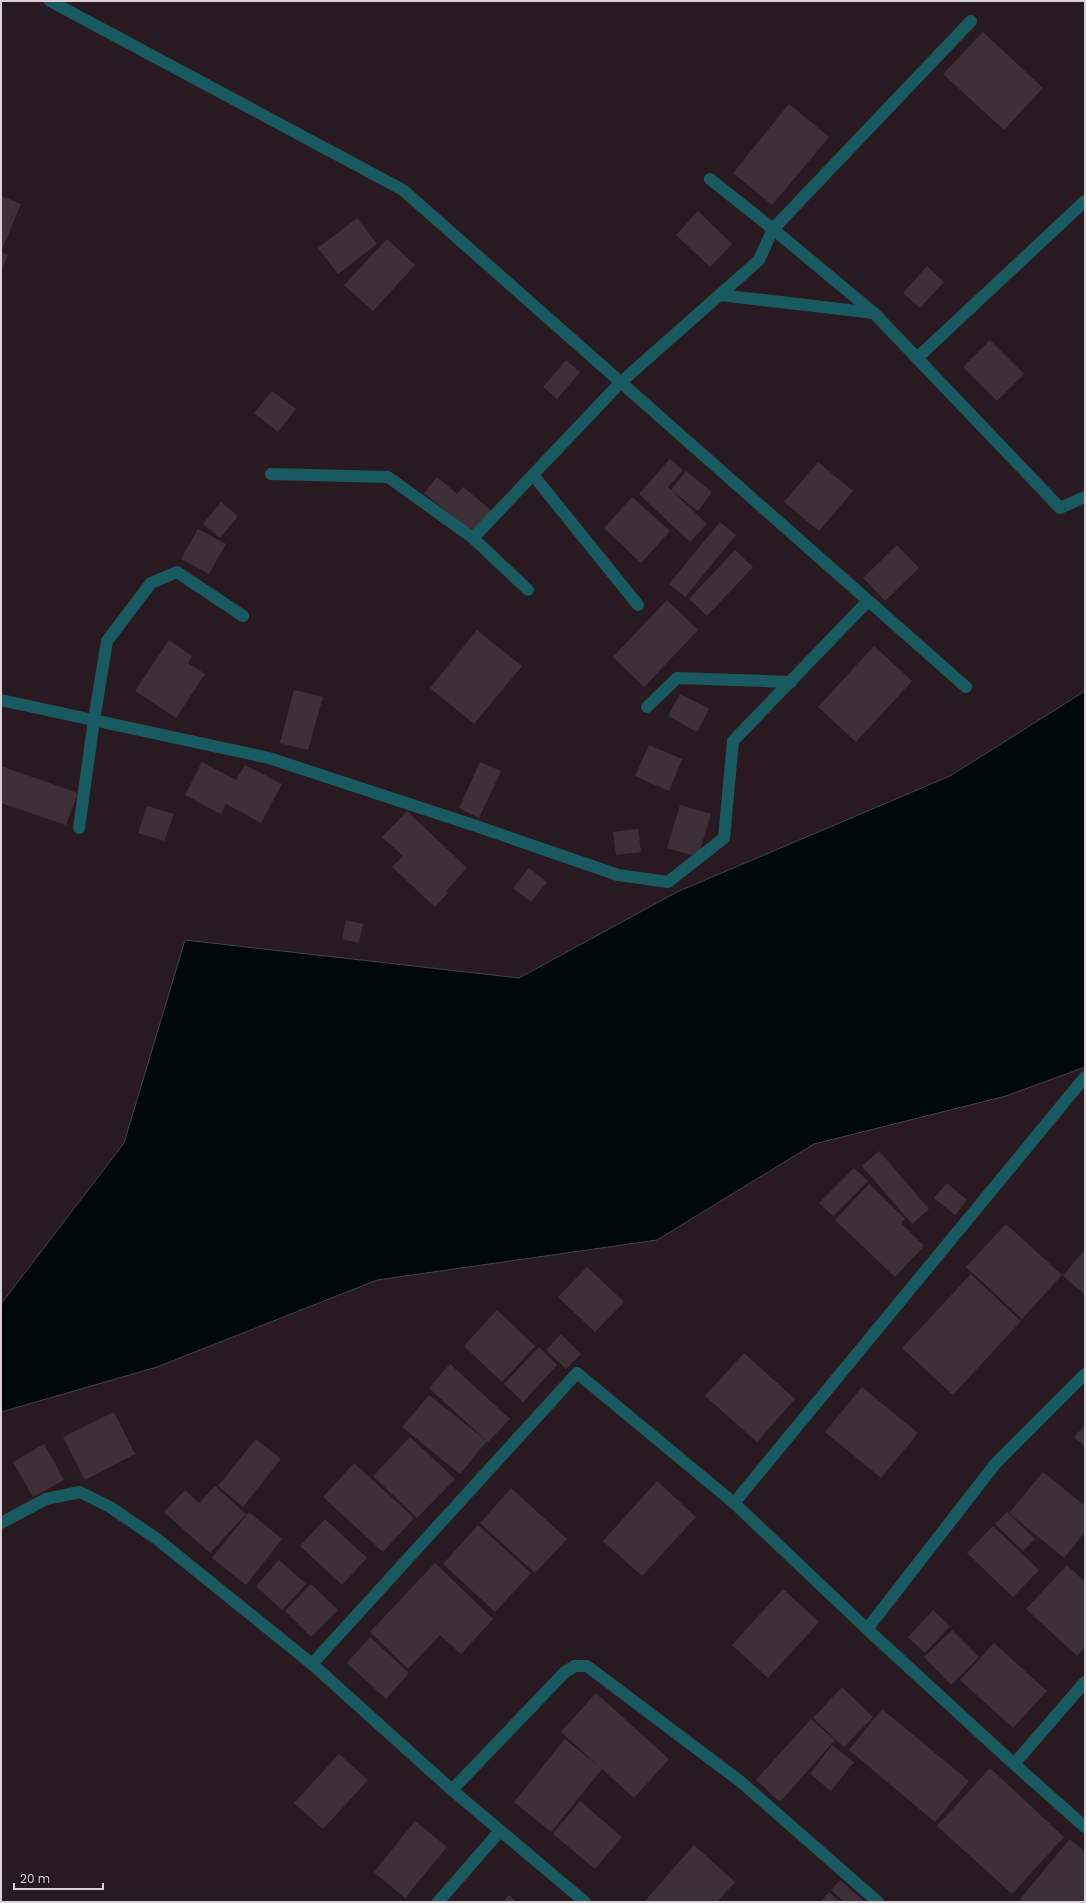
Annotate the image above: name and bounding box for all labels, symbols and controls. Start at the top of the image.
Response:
scale bar [14,1865,103,1891]
text: 20 m [20,1870,50,1887]

